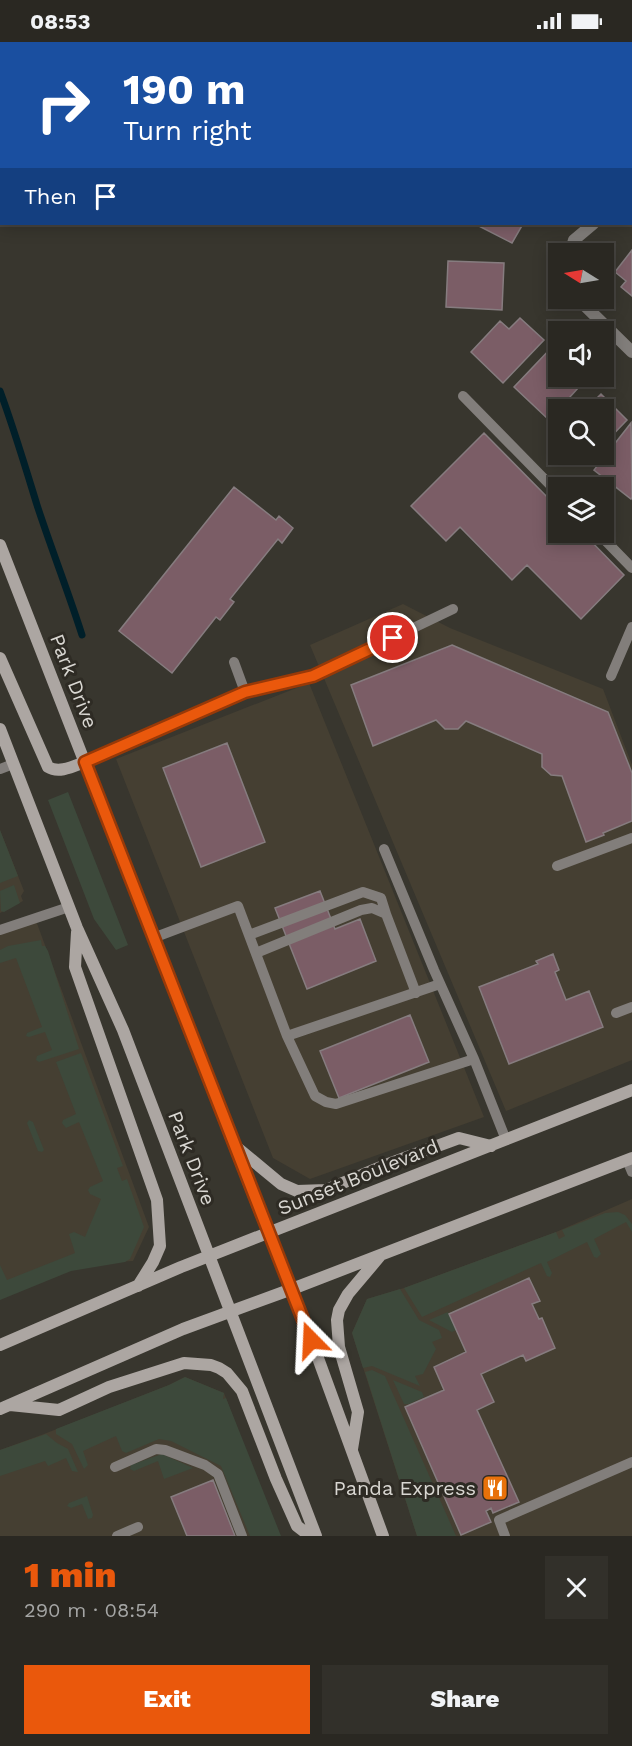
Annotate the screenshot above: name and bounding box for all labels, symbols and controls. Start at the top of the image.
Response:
text: 08:53 [30,9,90,34]
text: 190 m [123,65,246,114]
icon: right [24,66,102,144]
text: Turn right [123,115,252,147]
icon: arrive [89,180,122,213]
text: Then [24,184,77,209]
north arrow [548,243,614,309]
map controls [548,243,614,543]
button: sound [548,321,614,387]
button: search [548,399,614,465]
button: layers [548,477,614,543]
pin [367,612,418,663]
icon: arrive [376,621,409,654]
street label: Park Drive [45,630,103,732]
street label: Park Drive [163,1107,221,1209]
street label: Sunset Boulevard [274,1134,442,1220]
position arrow [279,1308,343,1372]
restaurant icon: Panda Express [480,1473,510,1503]
place label: Panda Express [333,1476,476,1500]
text: 1 min [24,1554,117,1596]
button: close [545,1556,608,1619]
text: 290 m · 08:54 [24,1598,159,1622]
button: Exit [24,1665,310,1734]
button: Share [322,1665,608,1734]

